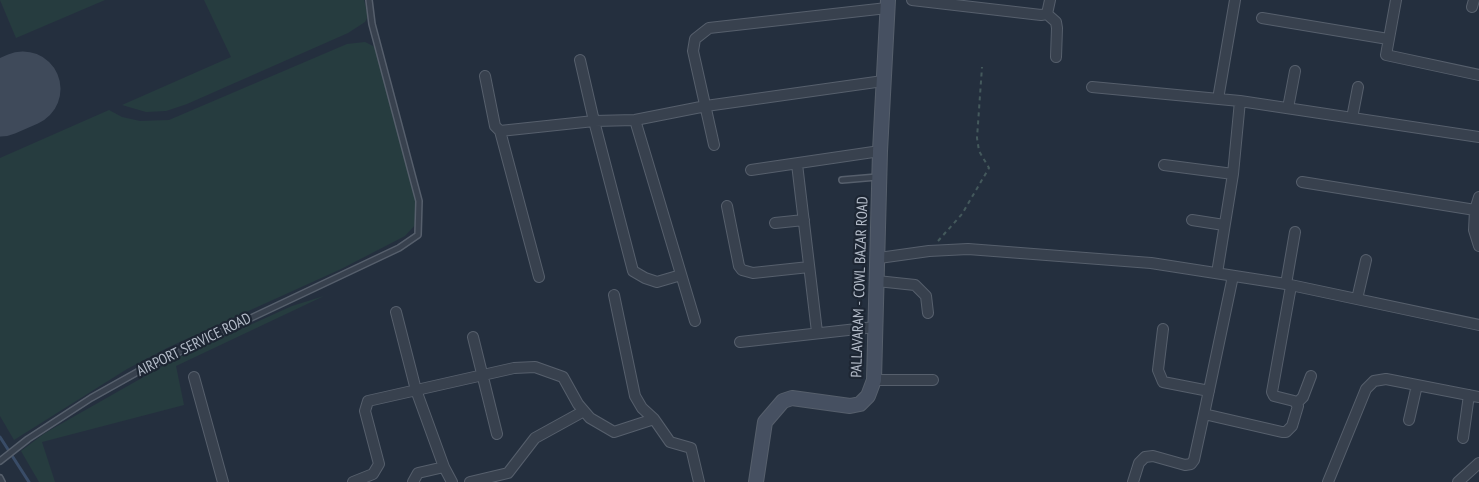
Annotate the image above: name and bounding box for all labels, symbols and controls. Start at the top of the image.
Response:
street label: PALLAVARAM - COWL BAZAR ROAD [848,196,872,378]
street label: AIRPORT SERVICE ROAD [134,310,254,380]

